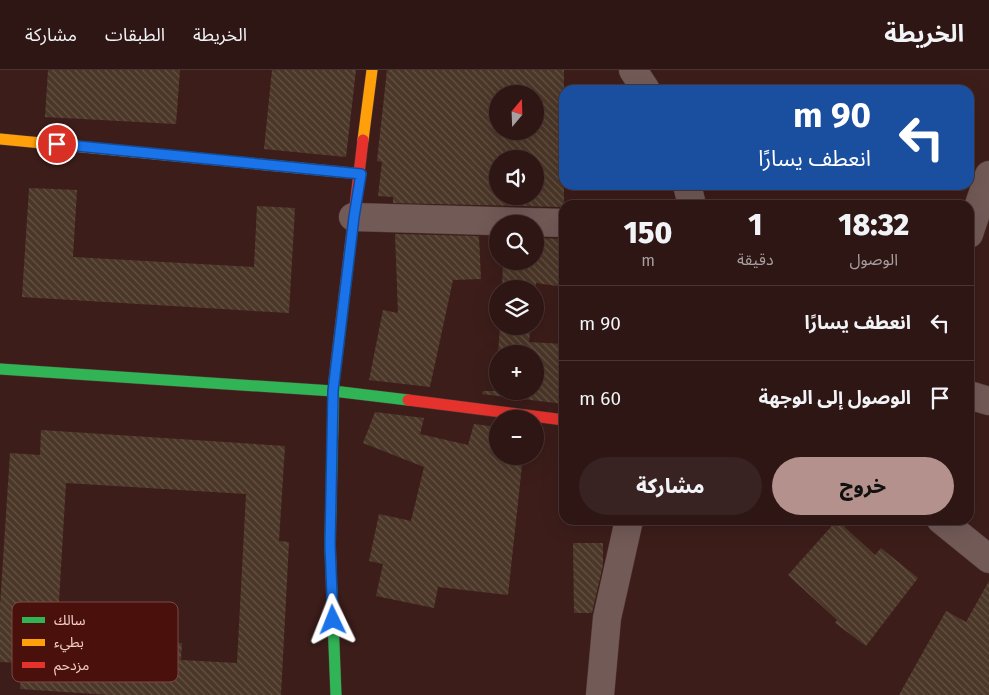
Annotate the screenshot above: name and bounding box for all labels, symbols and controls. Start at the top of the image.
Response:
text: الخريطة [884,20,964,48]
text: مشاركة [25,24,77,46]
text: الطبقات [105,24,165,46]
text: الخريطة [193,24,247,46]
north arrow [489,85,544,140]
map controls [489,85,544,465]
text: 90 m [793,94,871,136]
icon: left [889,105,954,170]
pin [36,123,78,165]
icon: arrive [43,130,71,158]
text: انعطف يسارًا [758,145,871,172]
button: sound [489,150,544,205]
text: 1 [748,207,762,243]
text: 18:32 [838,207,909,243]
button: search [489,215,544,270]
text: 150 [624,215,672,251]
text: دقيقة [737,250,774,269]
text: الوصول [849,250,898,269]
text: m [641,251,655,270]
button: layers [489,280,544,335]
icon: left [926,309,954,337]
text: انعطف يسارًا [804,311,911,334]
text: 90 m [579,312,621,335]
button: + [489,345,544,400]
icon: arrive [926,384,954,412]
text: الوصول إلى الوجهة [759,386,911,409]
text: 60 m [579,387,621,410]
button: − [489,410,544,465]
button: مشاركة [579,457,762,515]
button: خروج [772,457,954,515]
position arrow [306,593,358,645]
legend [12,602,178,682]
text: سالك [54,612,86,629]
text: بطيء [54,634,84,653]
text: مزدحم [54,657,89,676]

